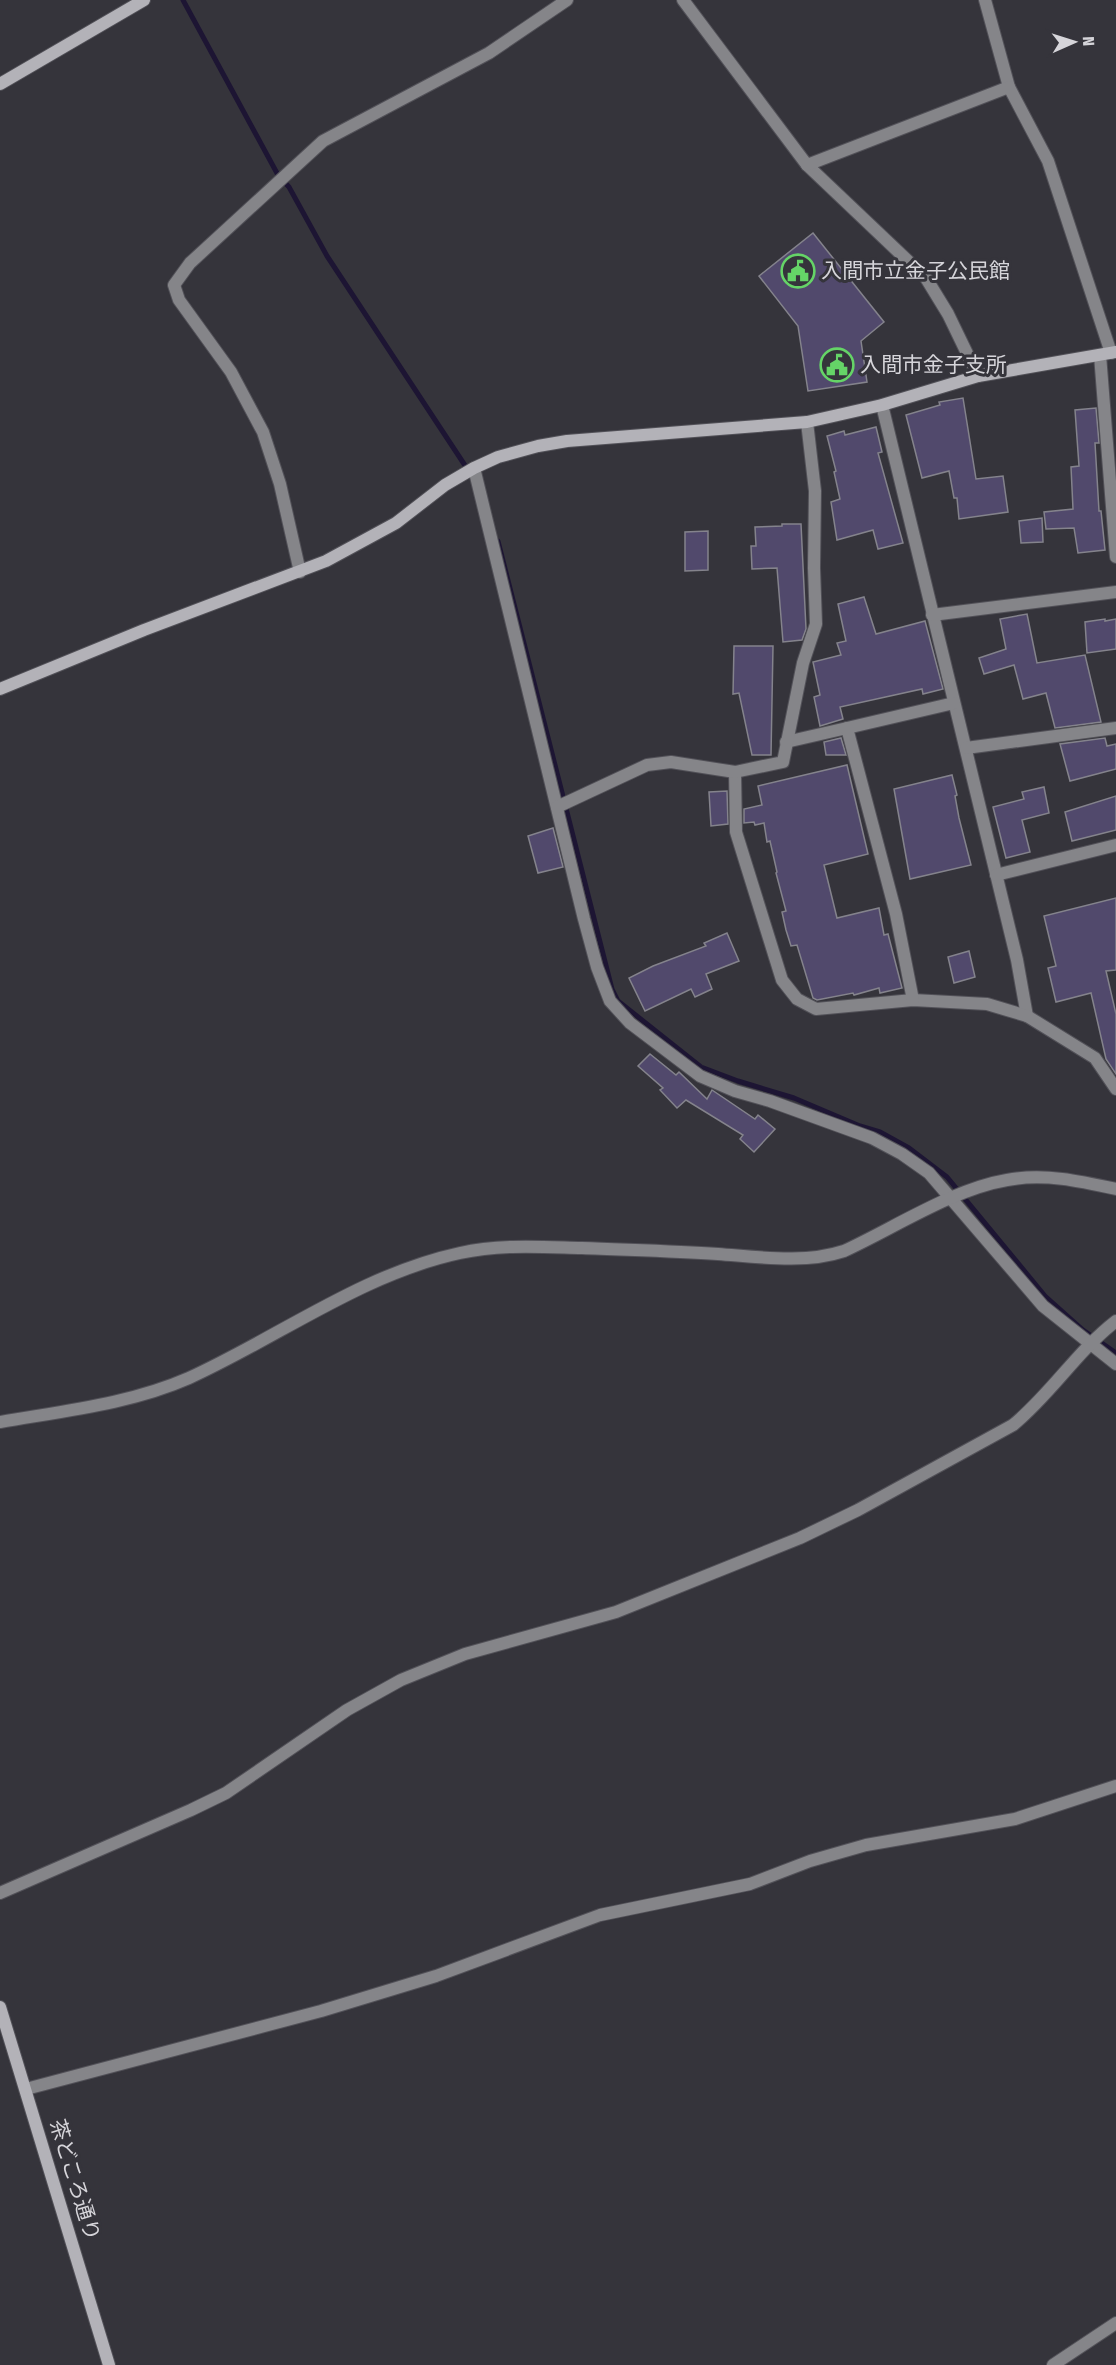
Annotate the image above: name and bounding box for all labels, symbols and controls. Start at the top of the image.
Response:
north arrow [1044,12,1104,72]
text: N [1079,36,1098,47]
public building icon: 入間市立金子公民館 [780,253,816,289]
place label: 入間市立金子公民館 [821,258,1010,284]
public building icon: 入間市金子支所 [819,347,855,383]
place label: 入間市金子支所 [860,352,1007,378]
street label: 茶どころ通り [44,2116,106,2244]

